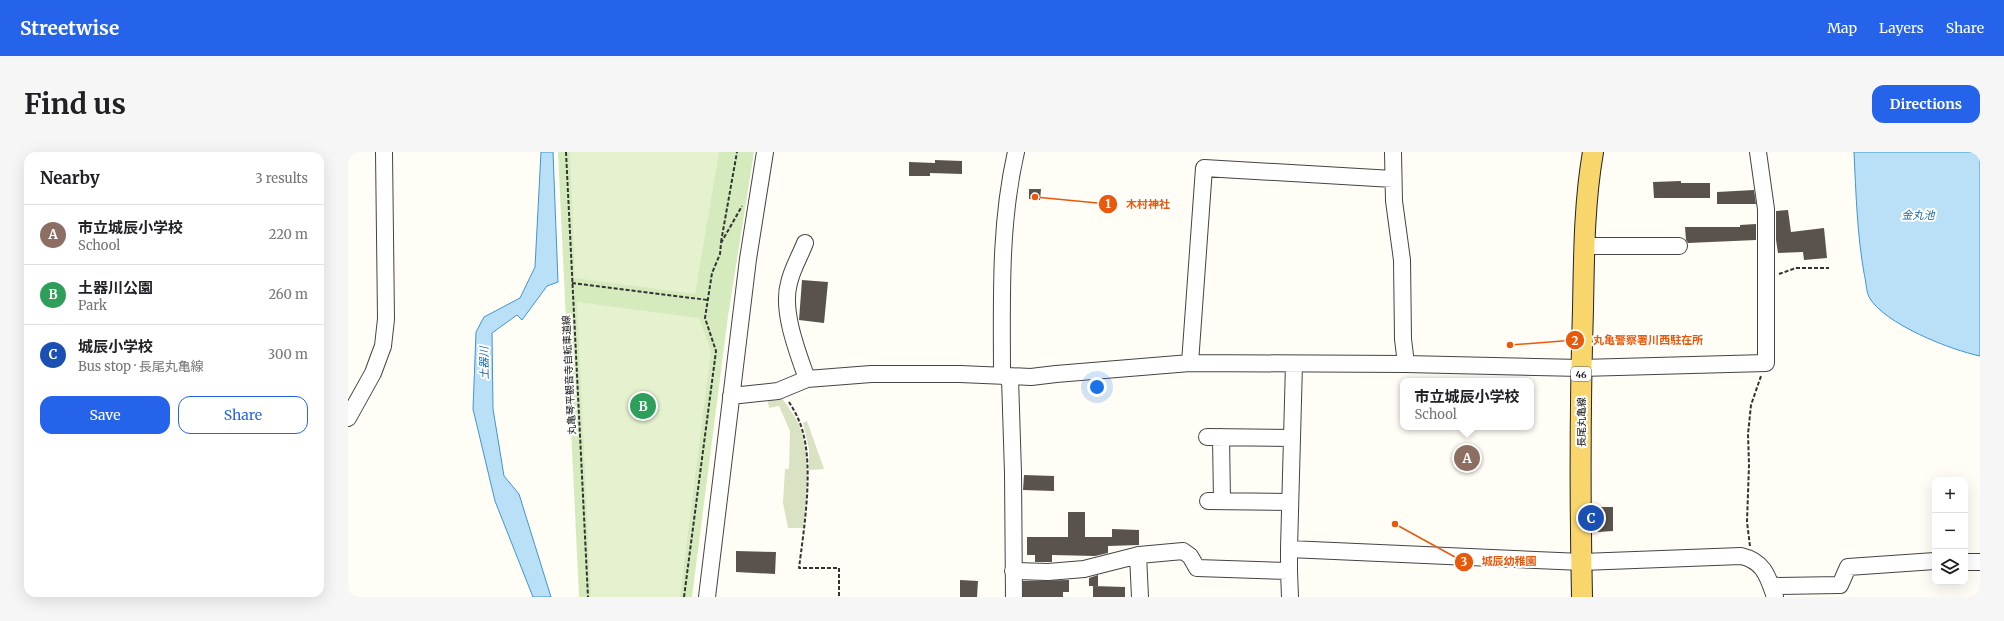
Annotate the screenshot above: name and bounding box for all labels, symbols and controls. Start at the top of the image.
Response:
text: Streetwise [20,16,119,40]
text: Map [1827,19,1857,37]
text: Layers [1879,19,1924,37]
text: Share [1946,19,1984,37]
button: Directions [1872,85,1980,123]
text: Find us [24,86,126,122]
text: Nearby [40,167,100,189]
text: 3 results [255,170,308,187]
callout: 木村神社 [1098,193,1178,216]
text: 1 [1105,196,1111,211]
text: 木村神社 [1126,197,1170,211]
water label: 金丸池 [1902,208,1935,222]
text: 市立城辰小学校 [78,218,183,237]
text: A [48,226,58,243]
text: 220 m [269,226,308,243]
text: School [78,237,120,254]
text: 土器川公園 [78,278,153,297]
text: B [48,286,58,303]
text: 260 m [268,286,308,303]
text: Park [78,297,107,314]
street label: 丸亀琴平観音寺自転車道線 [559,315,579,435]
callout: 丸亀警察署川西駐在所 [1565,329,1711,352]
text: 2 [1571,333,1579,348]
text: 丸亀警察署川西駐在所 [1593,333,1703,347]
text: 城辰小学校 [78,337,153,356]
water label: 土器川 [477,345,491,380]
text: C [49,346,57,363]
text: 300 m [268,346,308,363]
text: Bus stop · 長尾丸亀線 [78,358,204,375]
road number: 46 [1571,367,1591,381]
your location [1087,377,1107,397]
popup [1400,378,1534,430]
text: 市立城辰小学校 [1414,387,1520,406]
pin: B [630,391,656,421]
button: Save [40,396,170,434]
button: Share [178,396,308,434]
street label: 長尾丸亀線 [1575,397,1588,447]
text: School [1414,406,1457,423]
pin: A [1454,443,1480,473]
map controls [1932,477,1968,585]
button: + [1932,477,1968,513]
pin: C [1578,503,1604,533]
button: − [1932,513,1968,549]
button: layers [1932,549,1968,585]
callout: 城辰幼稚園 [1454,550,1545,573]
text: 3 [1461,554,1468,569]
text: 城辰幼稚園 [1482,554,1537,568]

